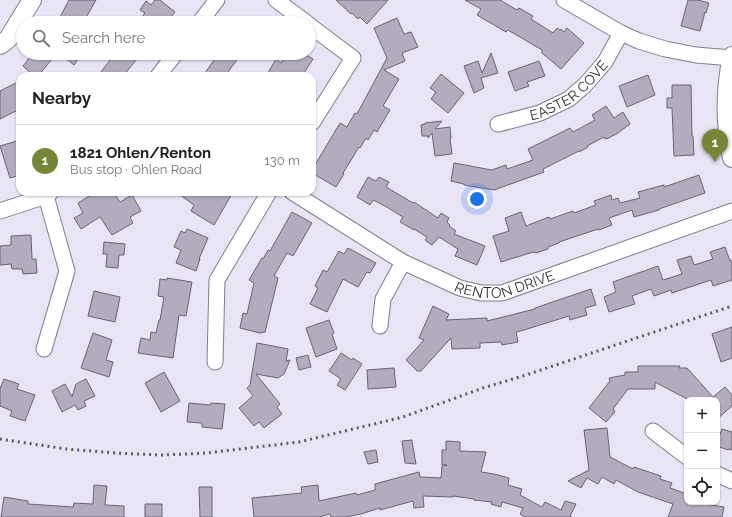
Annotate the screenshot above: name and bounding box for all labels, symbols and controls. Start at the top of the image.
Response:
search box [16,16,316,60]
icon: search [30,27,52,49]
text: Search here [62,29,145,47]
street label: EASTER COVE [528,57,611,123]
text: Nearby [32,88,91,108]
pin: 1 [702,129,728,162]
text: 1821 Ohlen/Renton [70,144,211,162]
text: 1 [42,153,48,168]
text: 130 m [264,153,300,168]
text: Bus stop · Ohlen Road [70,162,202,177]
your location [467,189,487,209]
street label: RENTON DRIVE [452,267,556,301]
map controls [684,397,720,505]
button: + [684,397,720,433]
button: − [684,433,720,469]
button: locate [684,469,720,505]

